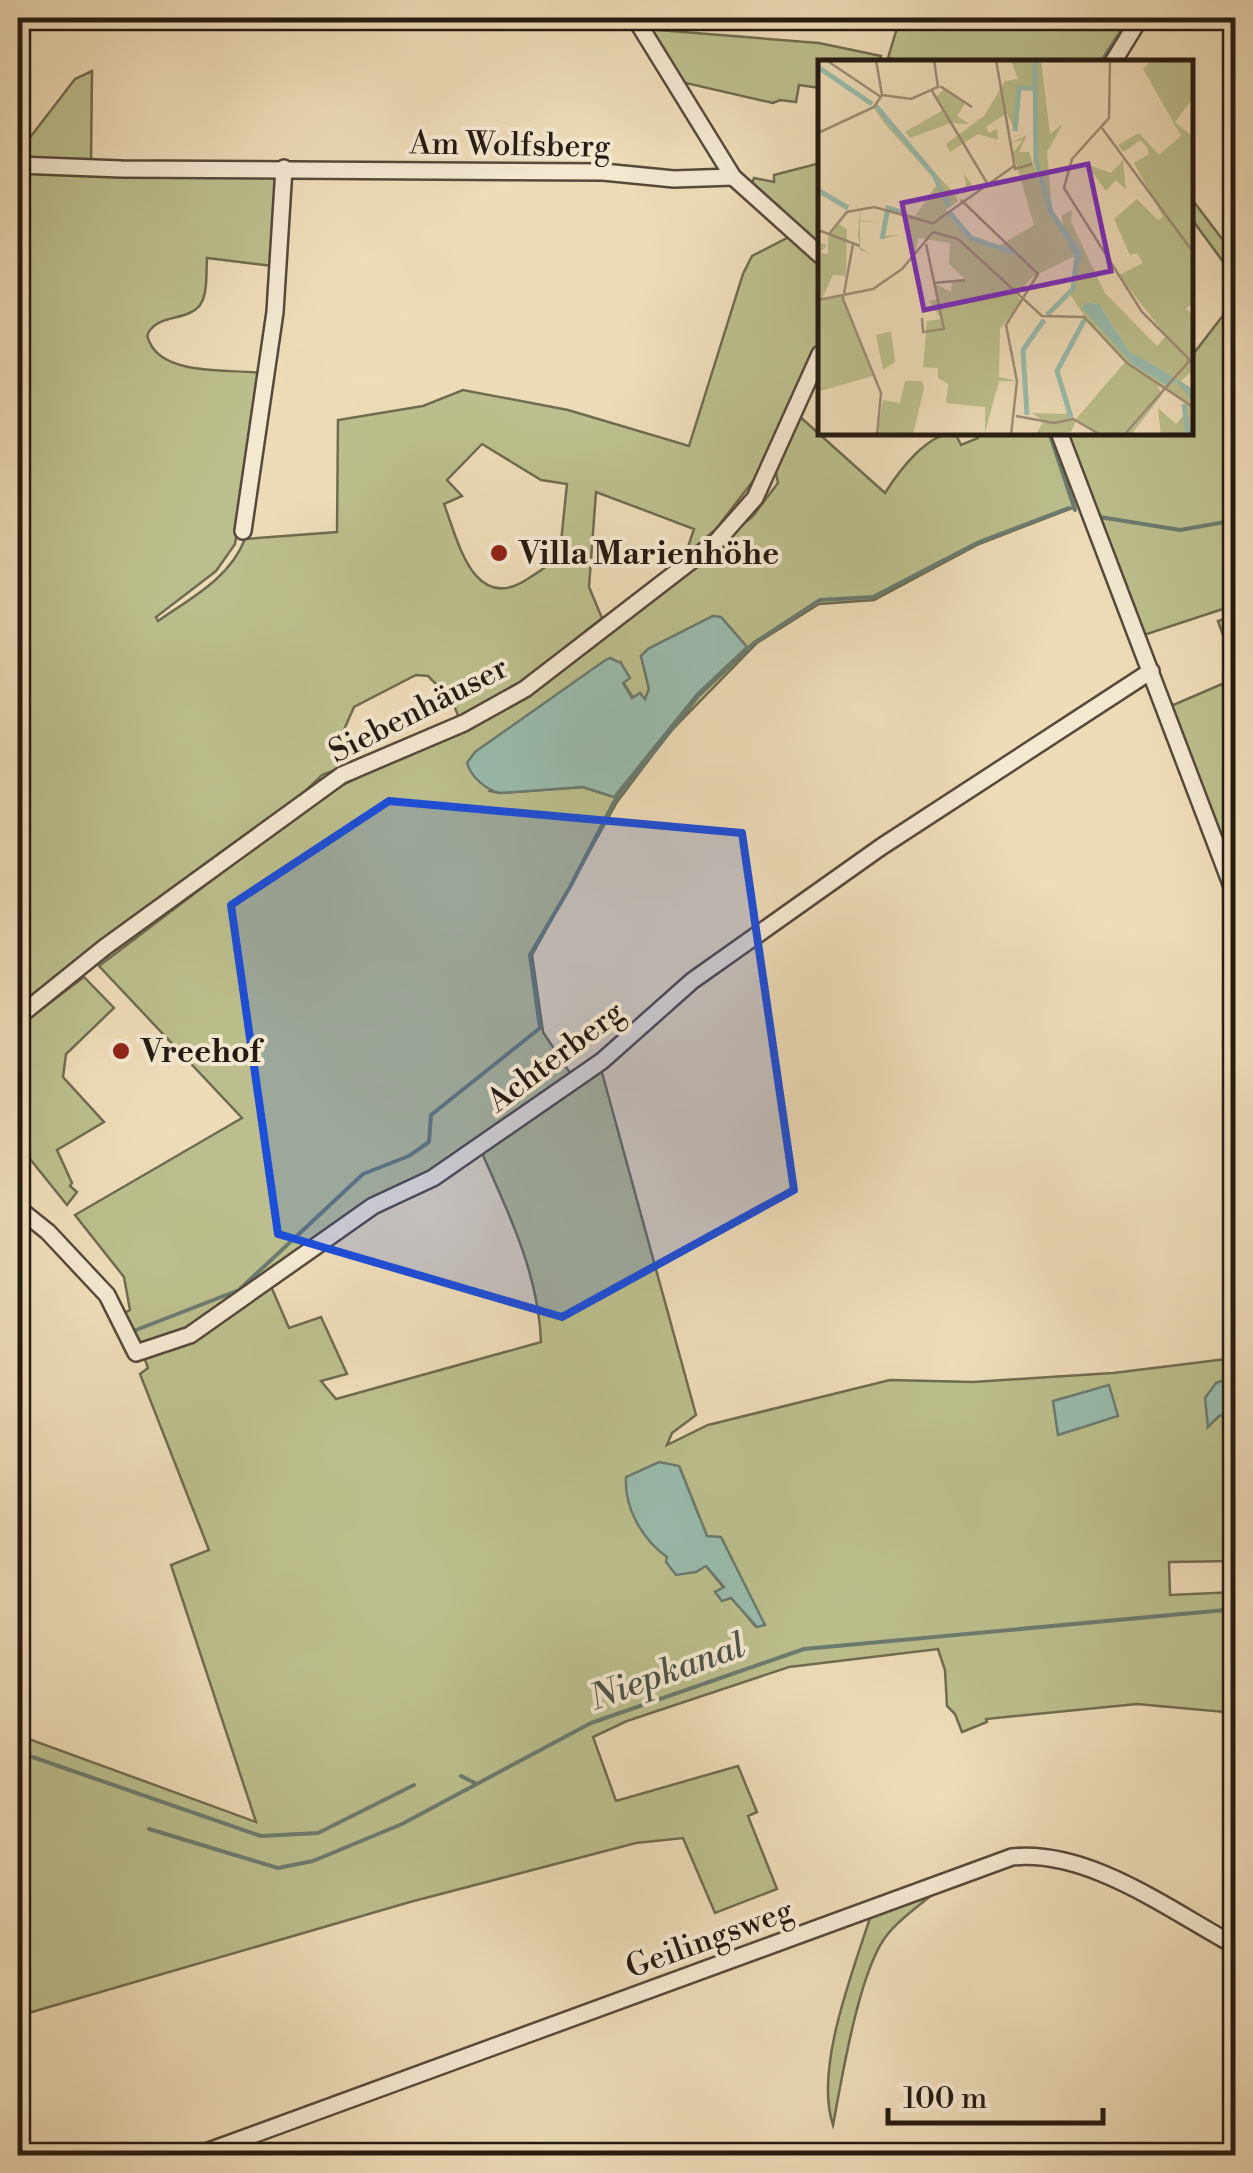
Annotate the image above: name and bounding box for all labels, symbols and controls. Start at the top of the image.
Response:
inset map [818,60,1193,435]
street label: Am Wolfsberg [408,123,611,167]
place label: Villa Marienhöhe [518,534,779,574]
marker: Villa Marienhöhe [488,542,510,564]
street label: Siebenhäuser [322,647,515,772]
street label: Achterberg [478,992,632,1122]
place label: Vreehof [140,1032,265,1072]
marker: Vreehof [110,1040,132,1062]
water label: Niepkanal [583,1624,751,1721]
street label: Geilingsweg [620,1890,799,1988]
scale bar [888,2063,1103,2125]
text: 100 m [903,2080,987,2118]

